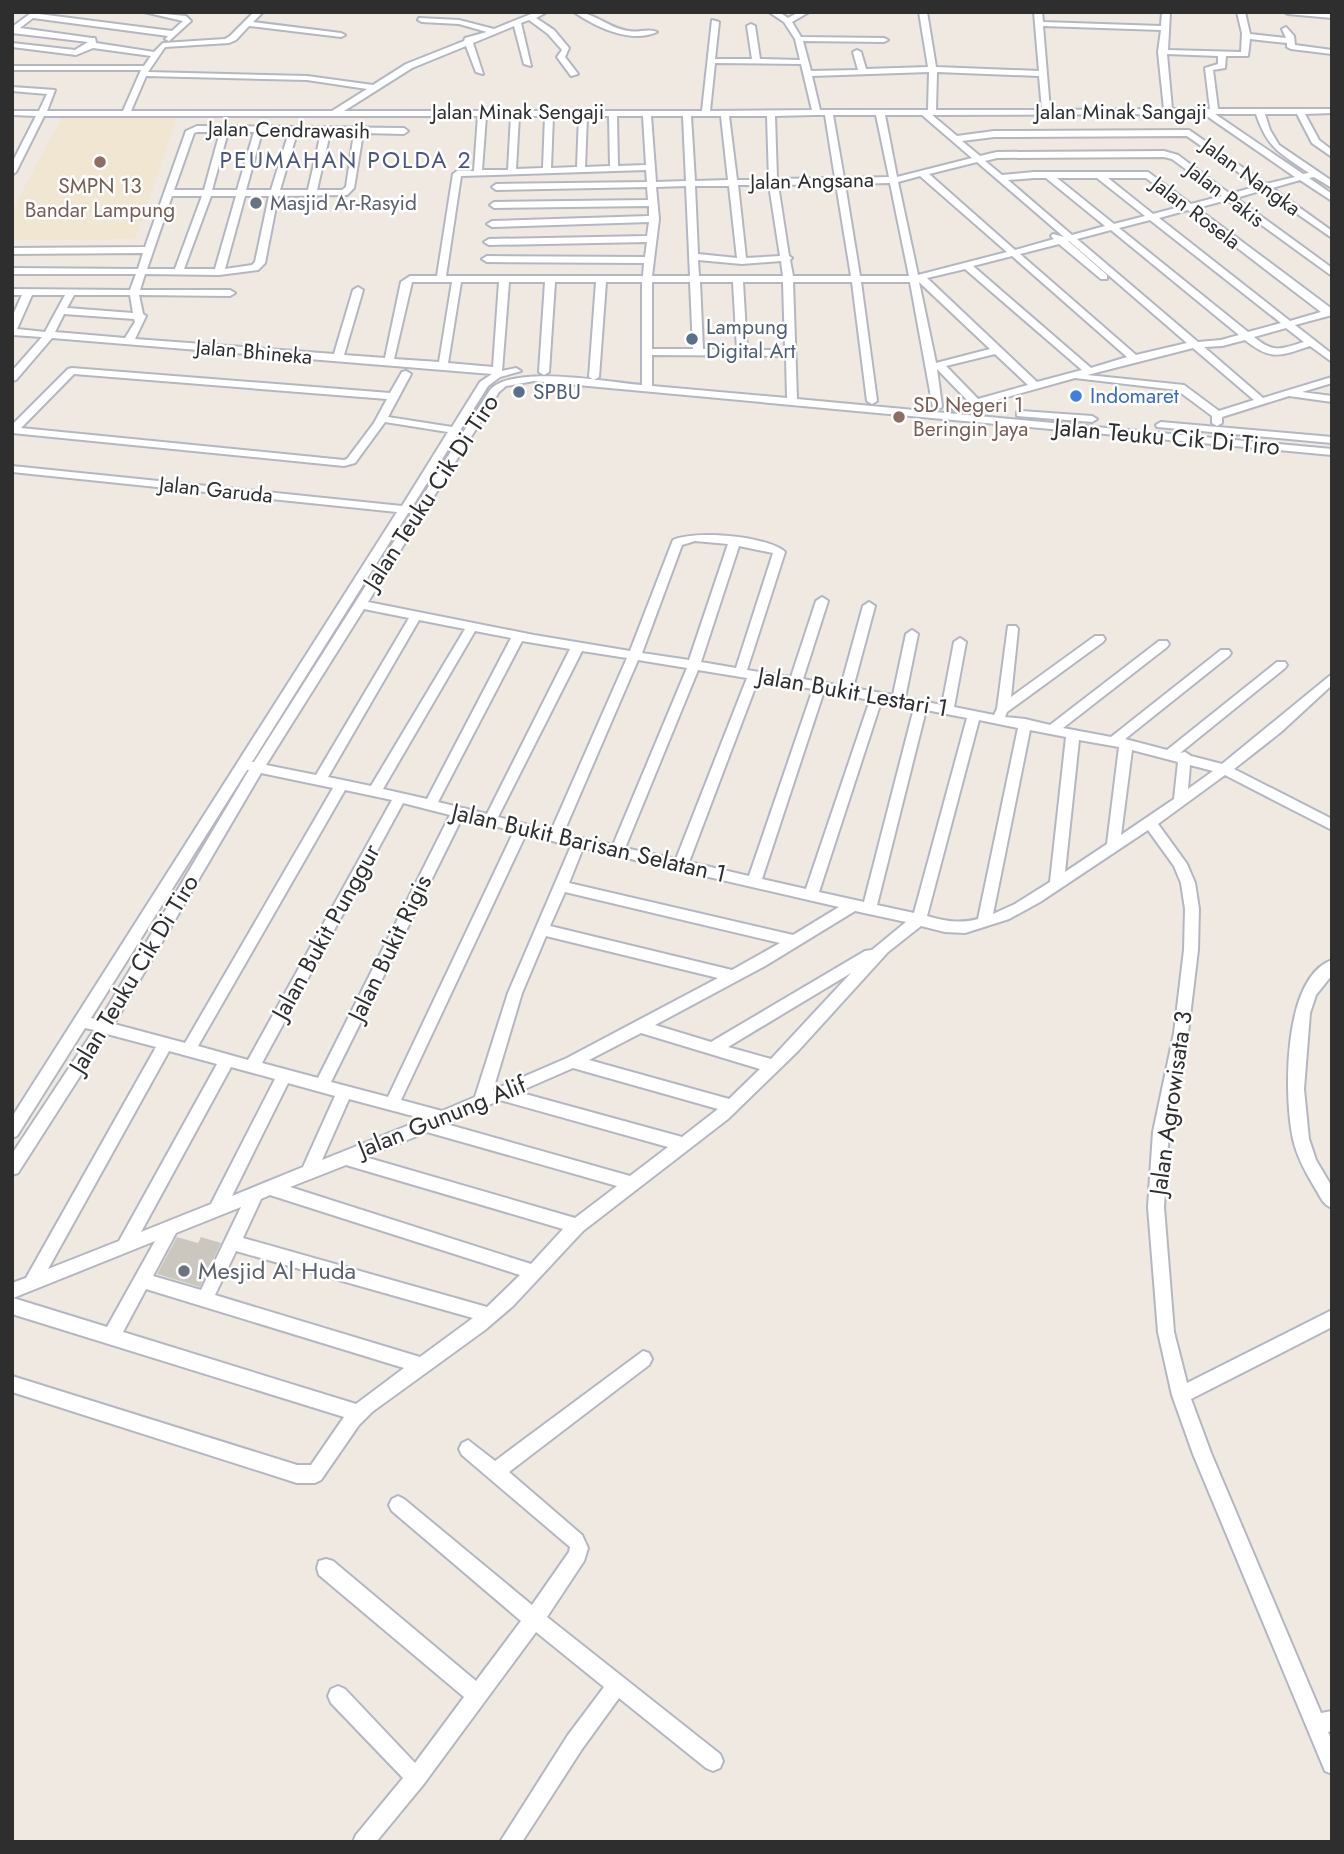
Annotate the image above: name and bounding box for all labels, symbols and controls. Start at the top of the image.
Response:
street label: Jalan Minak Sengaji [429,97,604,127]
street label: Jalan Minak Sangaji [1032,97,1207,127]
street label: Jalan Cendrawasih [205,114,370,146]
street label: Jalan Nangka [1193,129,1307,223]
district label: PEUMAHAN POLDA 2 [219,143,473,177]
marker: SMPN 13 Bandar Lampung [92,154,108,170]
street label: Jalan Pakis [1177,154,1271,235]
street label: Jalan Angsana [747,165,874,197]
street label: Jalan Rosela [1143,168,1247,257]
place label: SMPN 13 Bandar Lampung [25,171,175,225]
place label: Masjid Ar-Rasyid [270,188,417,218]
marker: Masjid Ar-Rasyid [248,195,264,211]
place label: Lampung Digital Art [706,312,796,366]
marker: Lampung Digital Art [684,331,700,347]
street label: Jalan Bhineka [192,332,313,372]
place label: SPBU [533,377,581,407]
place label: Indomaret [1090,381,1179,411]
marker: SPBU [511,384,527,400]
street label: Jalan Teuku Cik Di Tiro [353,387,507,599]
marker: Indomaret [1068,388,1084,404]
place label: SD Negeri 1 Beringin Jaya [913,390,1028,444]
marker: SD Negeri 1 Beringin Jaya [891,409,907,425]
street label: Jalan Teuku Cik Di Tiro [1050,409,1281,464]
street label: Jalan Garuda [155,469,274,511]
street label: Jalan Bukit Lestari 1 [752,657,951,725]
street label: Jalan Bukit Barisan Selatan 1 [445,793,730,891]
street label: Jalan Bukit Punggur [261,837,389,1029]
street label: Jalan Teuku Cik Di Tiro [59,868,207,1082]
street label: Jalan Bukit Rigis [338,869,440,1030]
street label: Jalan Agrowisata 3 [1140,1009,1201,1200]
street label: Jalan Gunung Alif [350,1066,532,1167]
place label: Mesjid Al Huda [198,1253,356,1288]
marker: Mesjid Al Huda [176,1263,192,1279]

